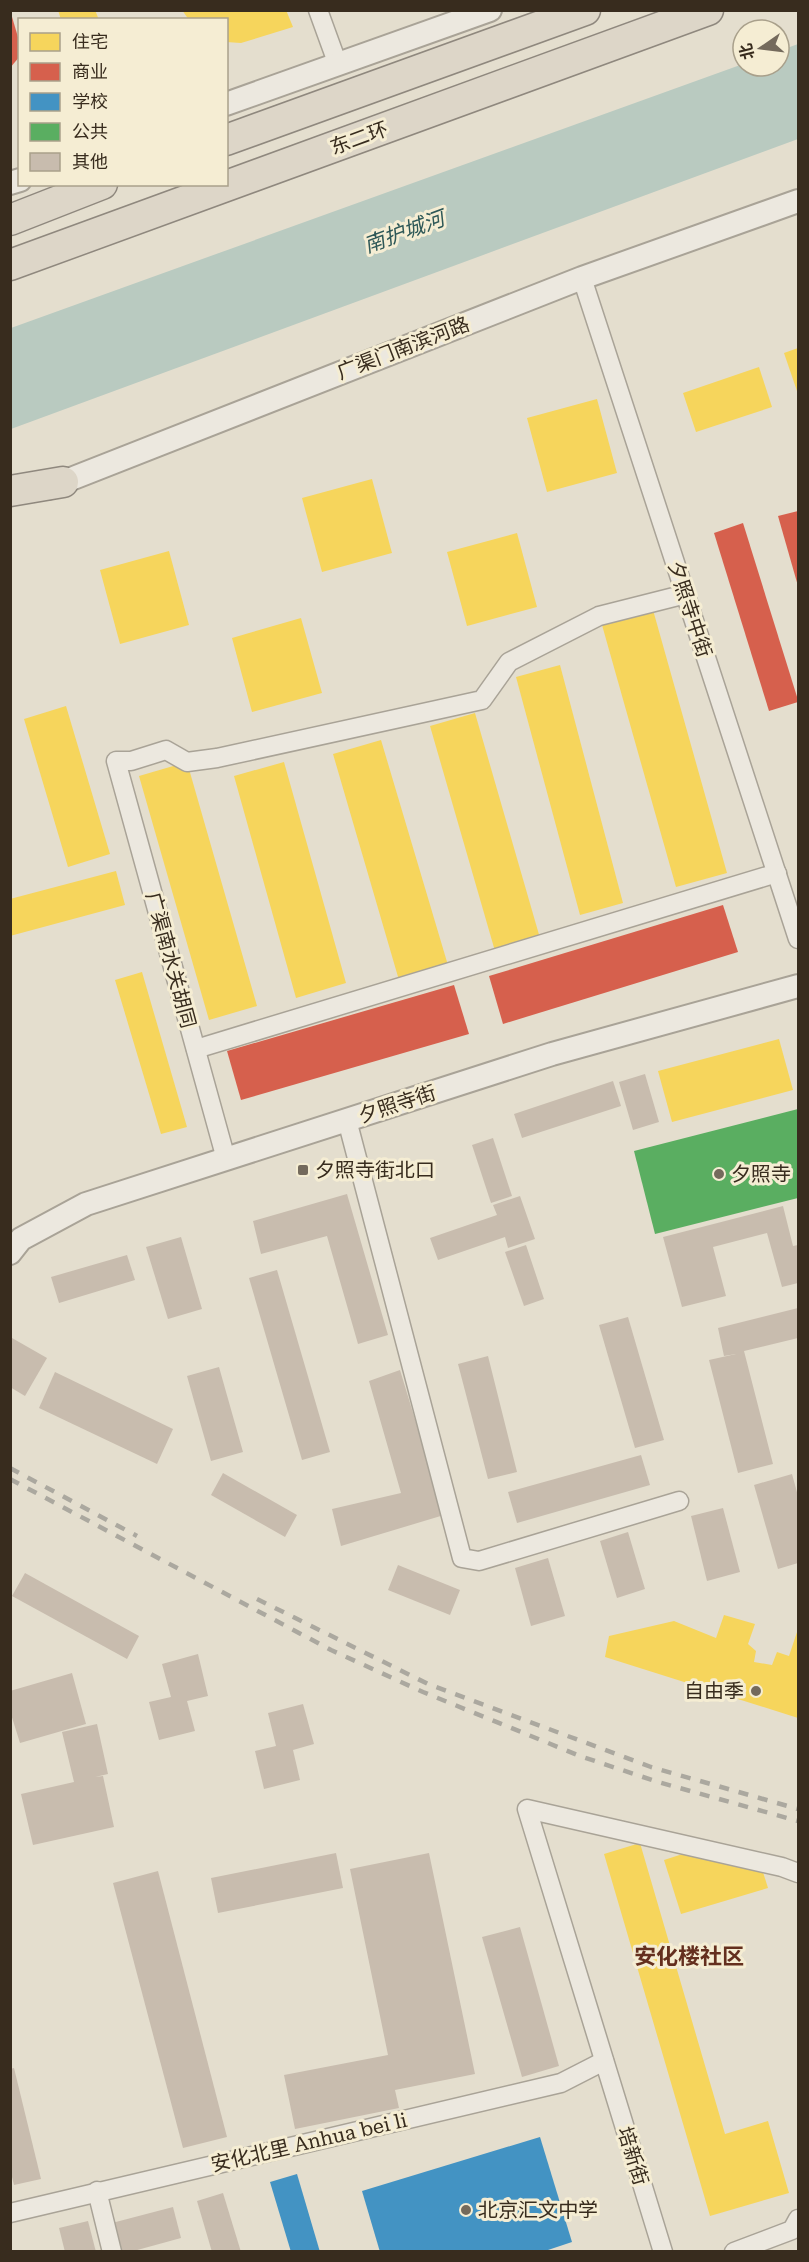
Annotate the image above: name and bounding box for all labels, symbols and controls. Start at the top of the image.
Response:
legend [18,18,228,186]
north arrow [731,18,791,78]
text: 住宅 [72,31,108,52]
text: 北 [736,41,758,62]
text: 商业 [72,61,108,82]
text: 学校 [72,91,108,112]
street label: 东二环 [327,116,391,160]
text: 公共 [72,121,108,142]
text: 其他 [72,151,108,172]
water label: 南护城河 [360,205,451,258]
street label: 广渠门南滨河路 [333,312,473,384]
street label: 夕照寺中街 [663,558,717,660]
street label: 广渠南水关胡同 [141,889,201,1031]
street label: 夕照寺街 [355,1080,439,1128]
place label: 夕照寺街北口 [315,1158,435,1182]
place label: 夕照寺 [731,1162,791,1186]
marker: 夕照寺街北口 [296,1163,310,1177]
marker: 夕照寺 [712,1167,726,1181]
place label: 自由季 [684,1679,744,1703]
marker: 自由季 [749,1684,763,1698]
district label: 安化楼社区 [634,1944,744,1969]
street label: 安化北里 Anhua bei li [209,2108,409,2176]
street label: 培新街 [613,2124,653,2188]
place label: 北京汇文中学 [478,2198,598,2222]
marker: 北京汇文中学 [459,2203,473,2217]

